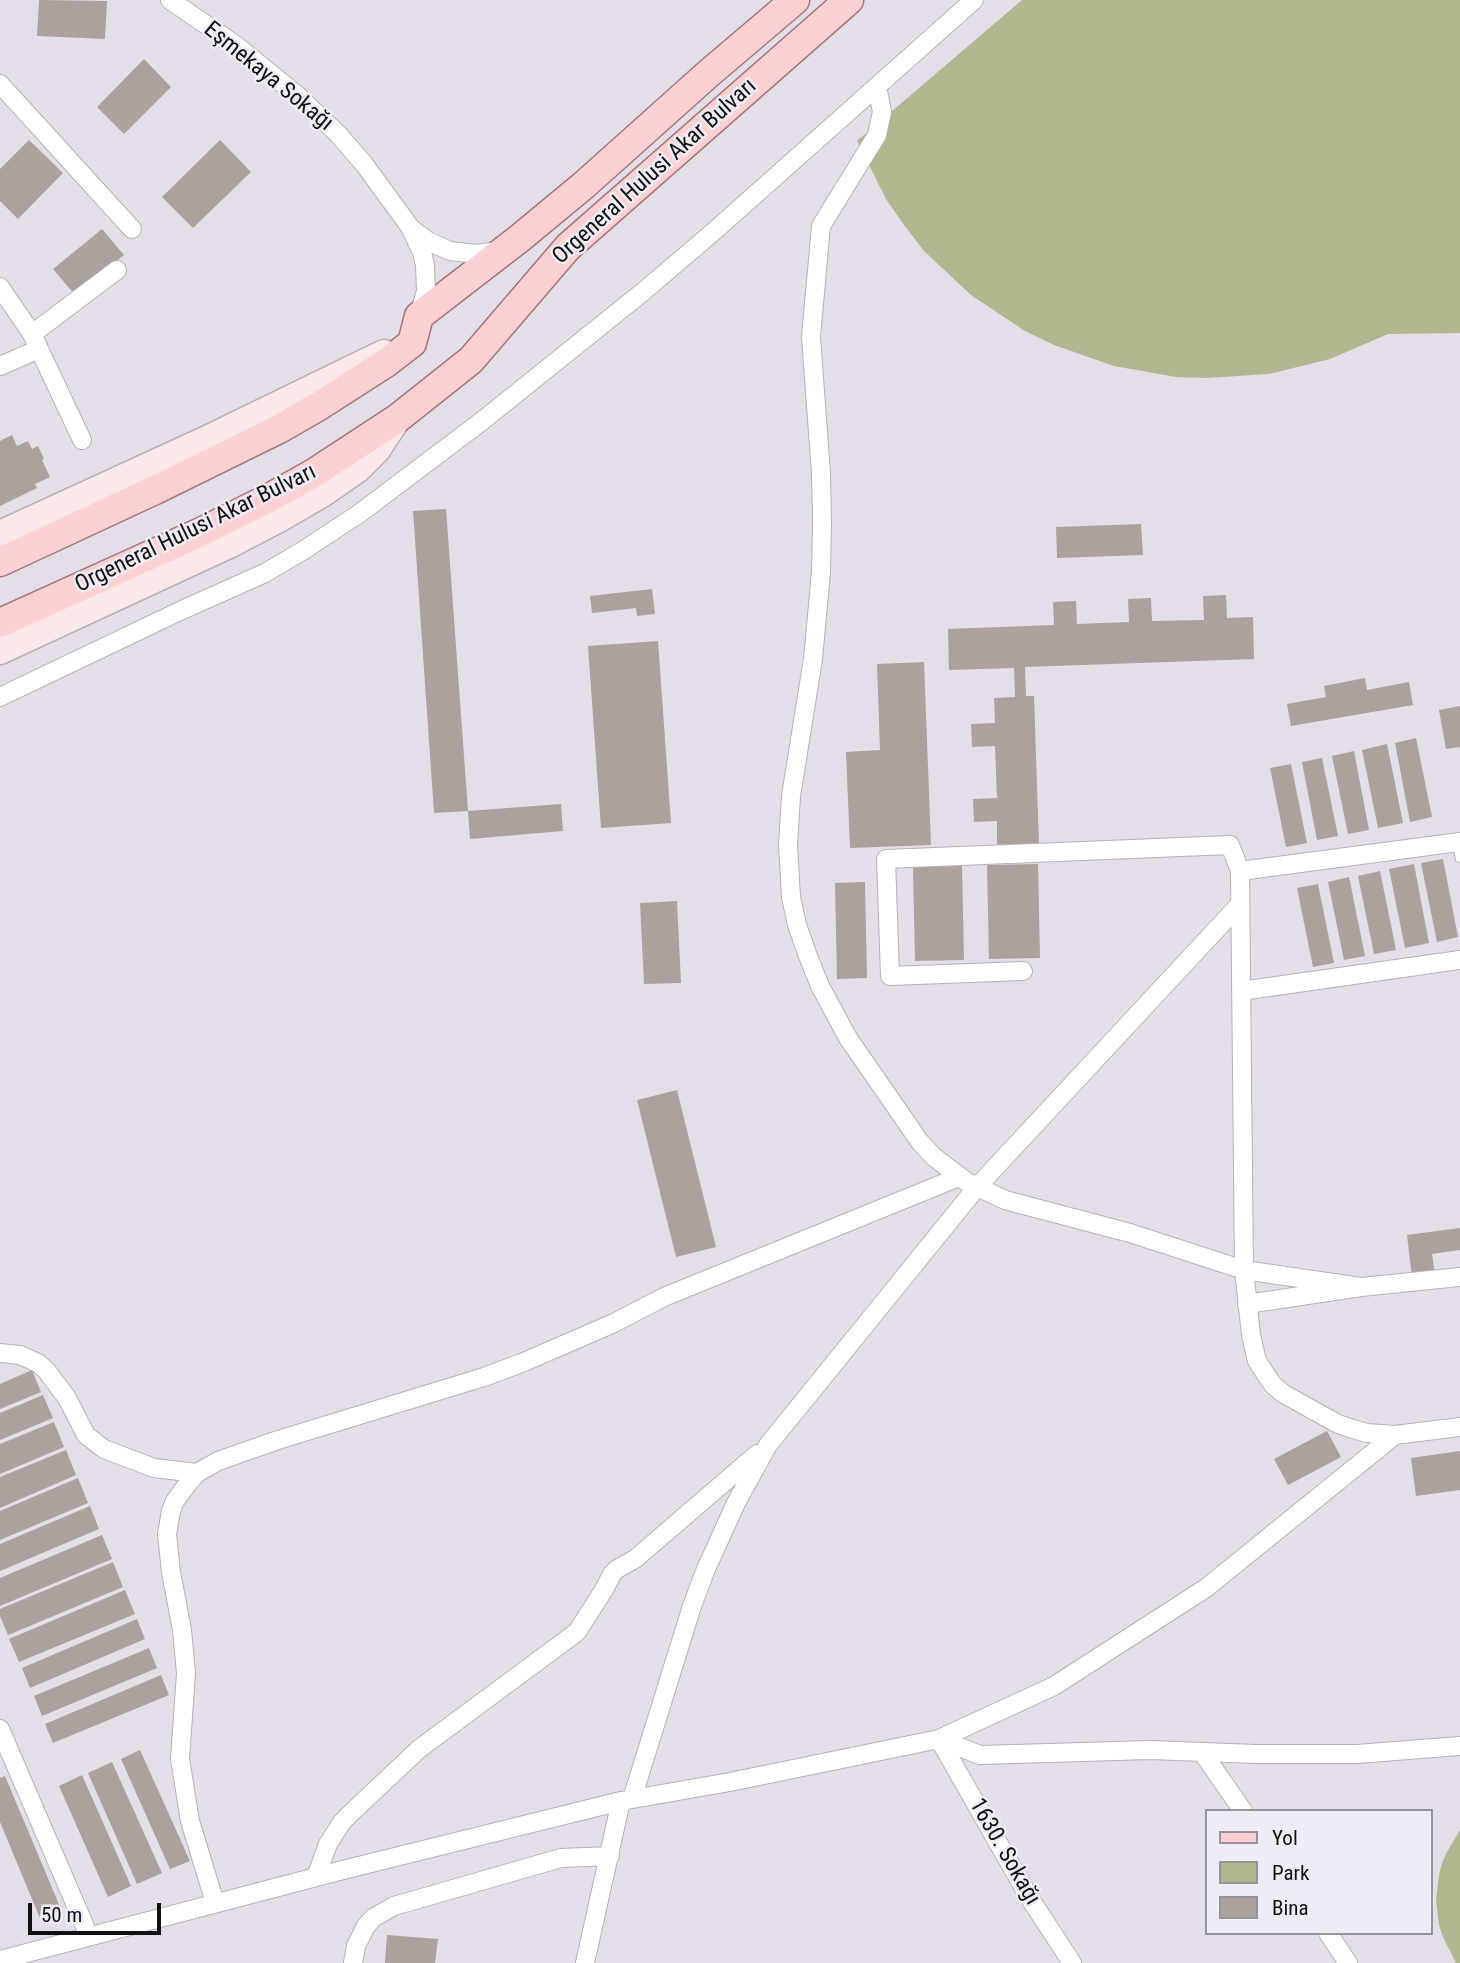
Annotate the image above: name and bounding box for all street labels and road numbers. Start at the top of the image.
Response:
street label: Eşmekaya Sokağı [198,16,338,138]
street label: Orgeneral Hulusi Akar Bulvarı [547,73,763,271]
street label: Orgeneral Hulusi Akar Bulvarı [71,459,321,599]
street label: 1630. Sokağı [962,1794,1046,1910]

